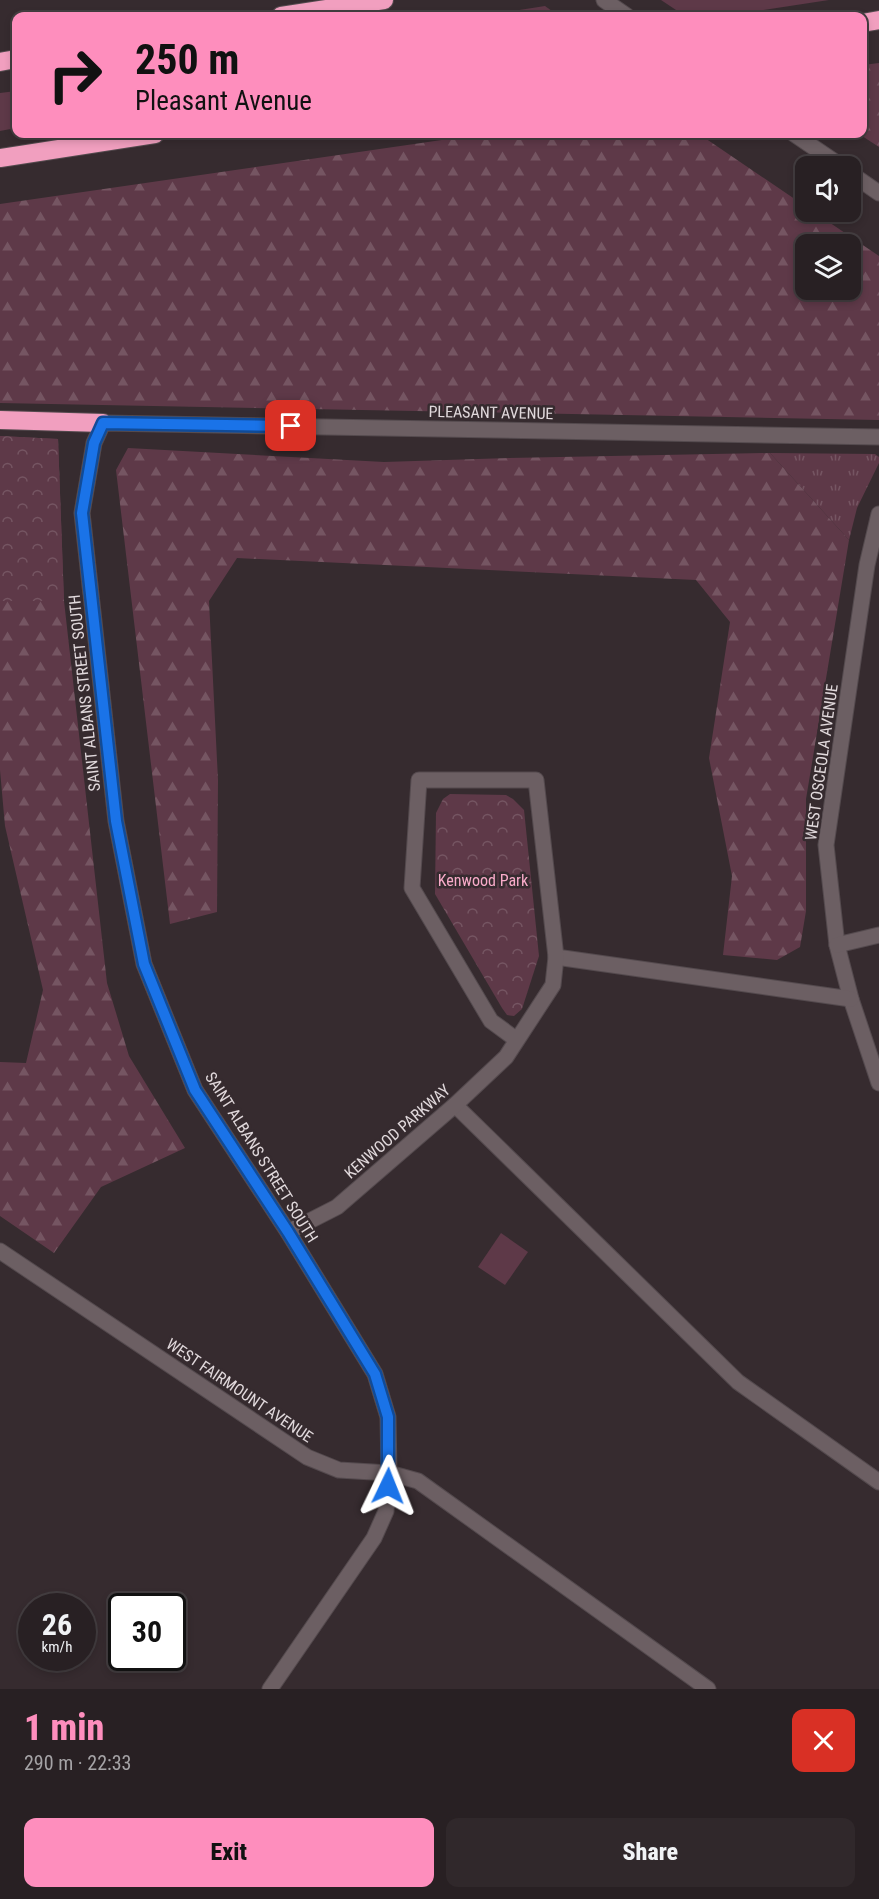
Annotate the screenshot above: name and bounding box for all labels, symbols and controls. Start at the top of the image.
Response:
text: 250 m [135,35,240,84]
icon: right [36,36,114,114]
text: Pleasant Avenue [135,85,312,117]
map controls [795,156,861,300]
button: sound [795,156,861,222]
button: layers [795,234,861,300]
pin [265,400,316,451]
street label: PLEASANT AVENUE [428,402,554,423]
icon: arrive [274,409,307,442]
street label: SAINT ALBANS STREET SOUTH [65,594,104,792]
street label: WEST OSCEOLA AVENUE [801,683,842,841]
park label: Kenwood Park [438,871,529,890]
street label: SAINT ALBANS STREET SOUTH [201,1068,322,1246]
street label: KENWOOD PARKWAY [341,1080,455,1182]
street label: WEST FAIRMOUNT AVENUE [163,1334,317,1447]
position arrow [356,1454,420,1518]
speed limit sign: 30 [108,1593,186,1671]
text: 26 [42,1607,72,1642]
text: km/h [42,1638,72,1656]
text: 1 min [24,1707,104,1749]
button: close [792,1709,855,1772]
text: 290 m · 22:33 [24,1751,131,1775]
button: Exit [24,1818,434,1887]
button: Share [446,1818,855,1887]

